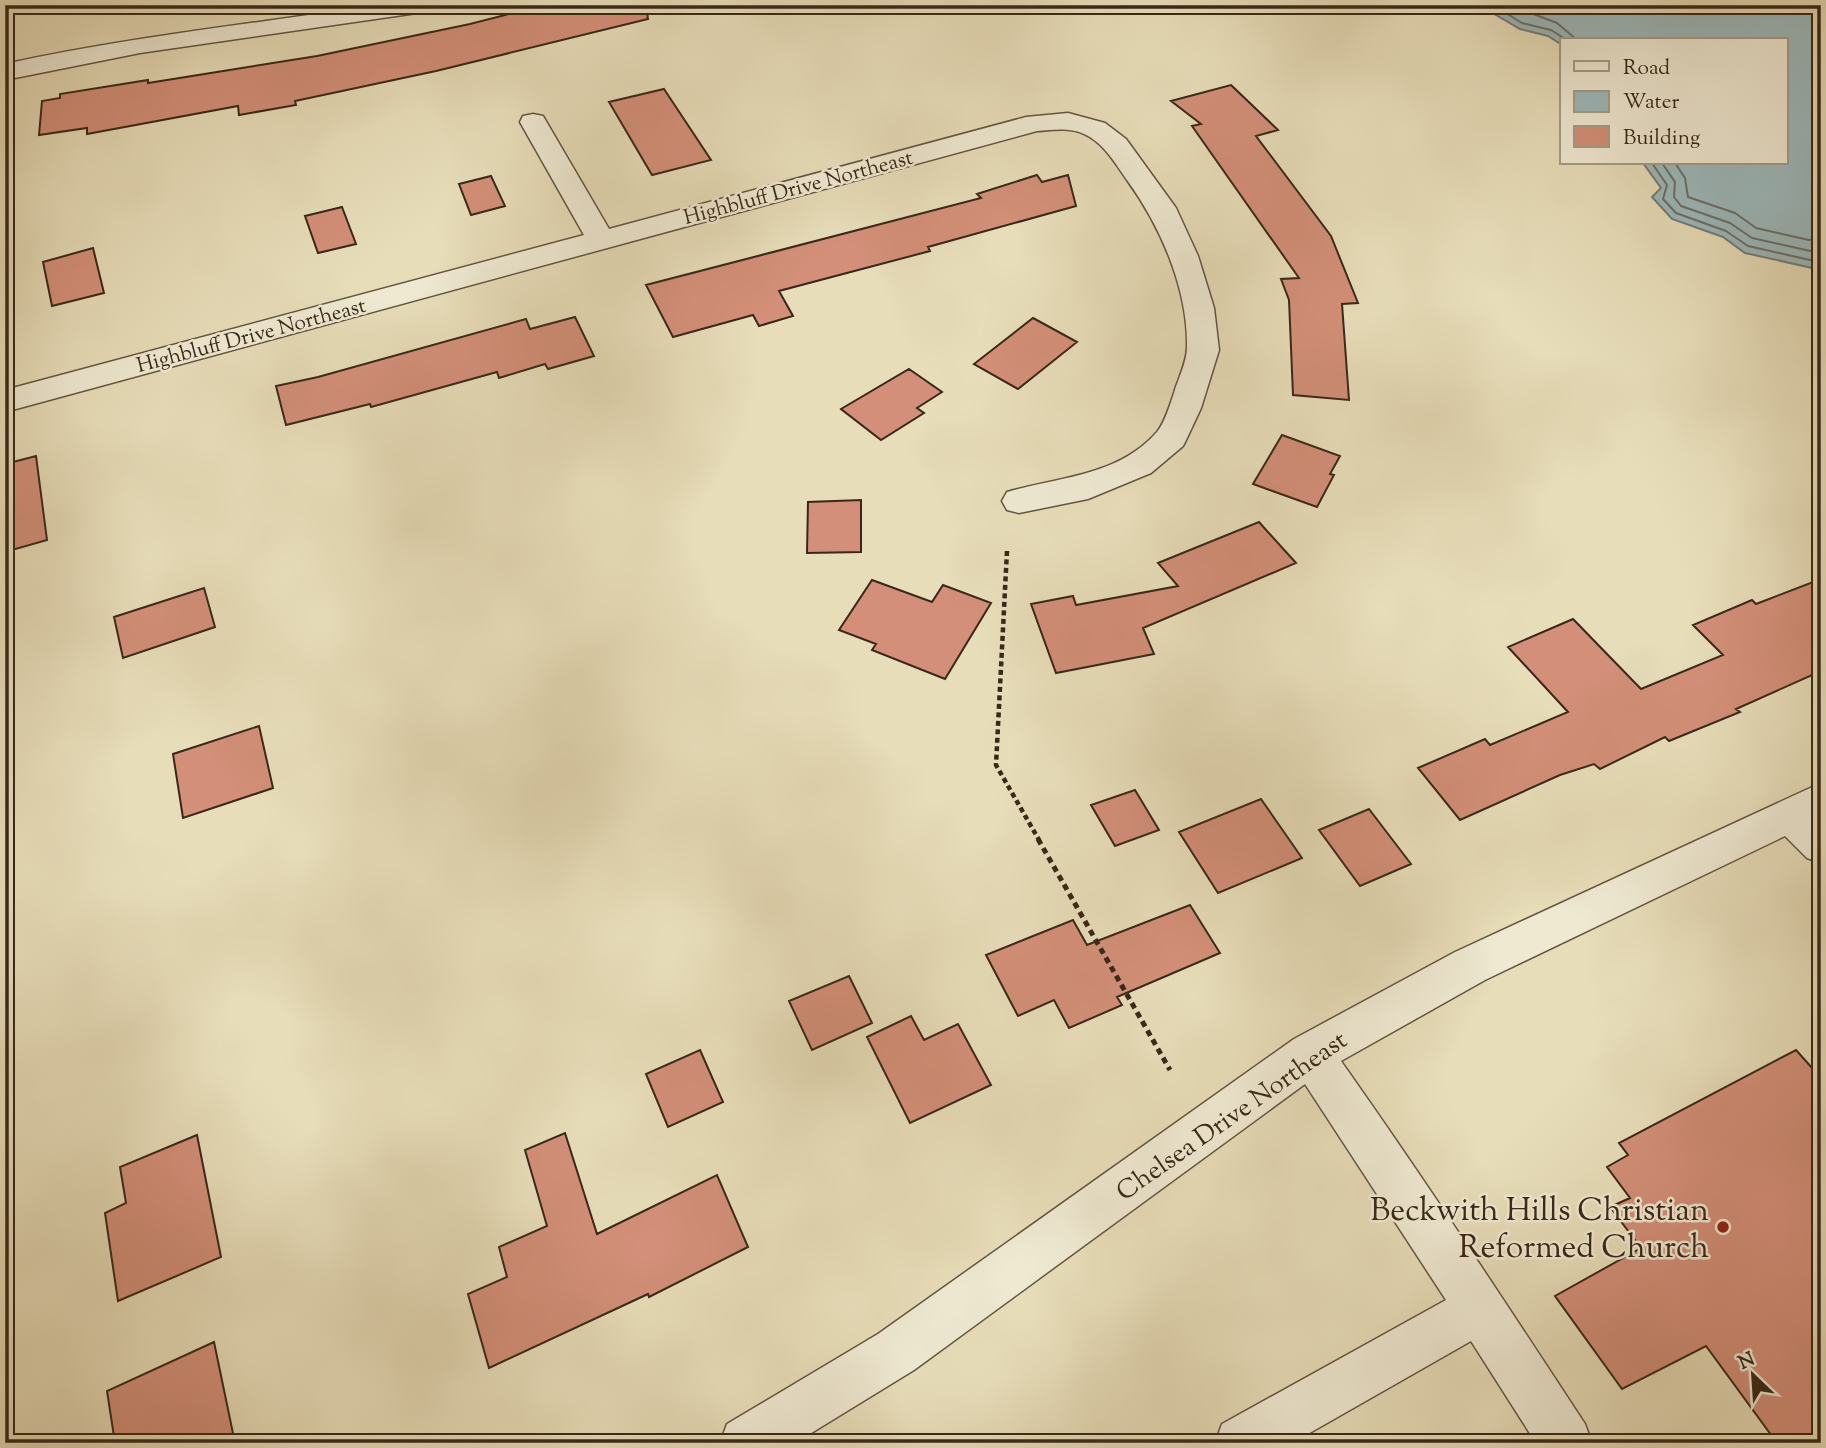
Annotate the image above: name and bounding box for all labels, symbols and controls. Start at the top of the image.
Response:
legend [1560,38,1787,164]
text: Road [1623,54,1670,84]
text: Water [1623,88,1680,118]
text: Building [1623,124,1700,154]
street label: Highbluff Drive Northeast [681,144,916,234]
street label: Highbluff Drive Northeast [134,292,369,382]
street label: Chelsea Drive Northeast [1109,1023,1356,1211]
place label: Beckwith Hills Christian Reformed Church [1370,1189,1709,1272]
marker: Beckwith Hills Christian Reformed Church [1715,1219,1731,1235]
north arrow [1717,1340,1787,1410]
text: N [1734,1346,1759,1377]

